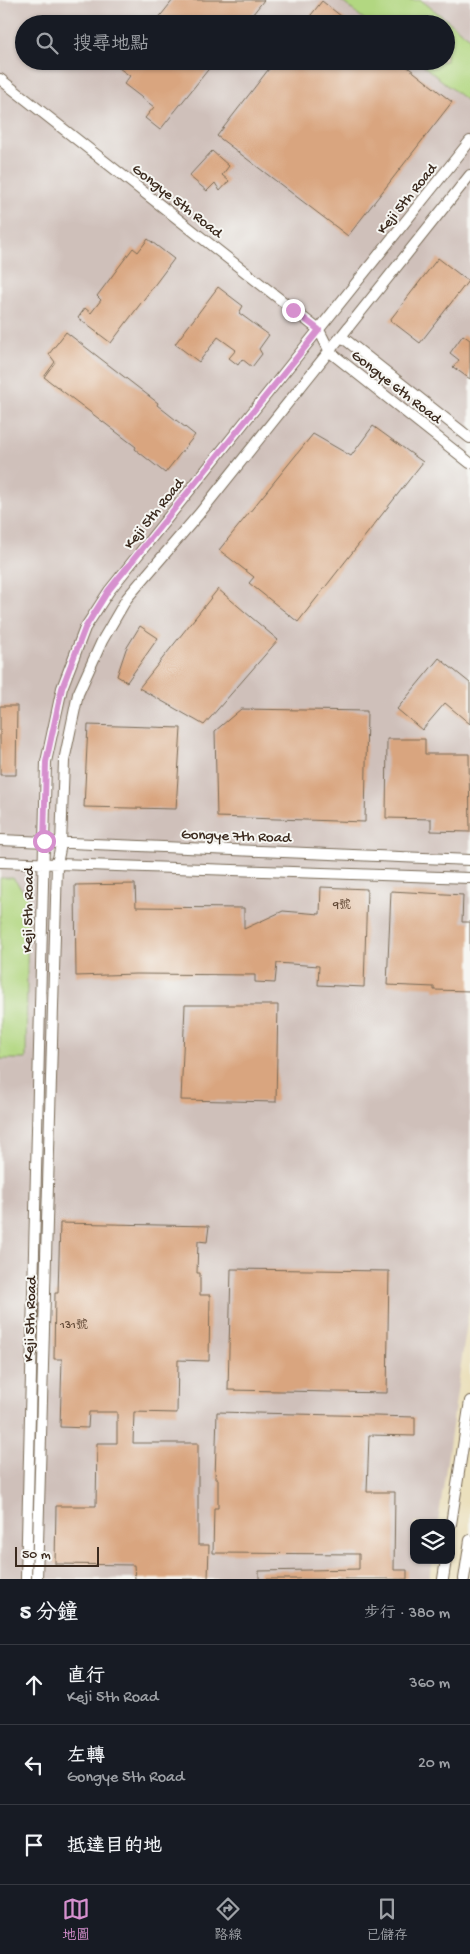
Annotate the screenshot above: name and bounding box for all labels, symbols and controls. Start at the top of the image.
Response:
search box [15,15,455,70]
icon: search [33,29,61,57]
text: 搜尋地點 [73,34,149,57]
street label: Keji 5th Road [374,159,442,238]
street label: Gongye 5th Road [128,161,227,243]
route end [282,299,305,322]
street label: Gongye 6th Road [347,347,445,429]
street label: Keji 5th Road [121,474,189,553]
street label: Gongye 7th Road [181,826,292,848]
route start [33,830,56,853]
street label: Keji 5th Road [19,866,39,953]
house number: 9號 [332,898,351,913]
street label: Keji 5th Road [21,1275,42,1362]
house number: 131號 [59,1318,88,1333]
map controls [410,1519,455,1564]
button: layers [410,1519,455,1564]
scale bar [15,1544,99,1567]
text: 50 m [22,1547,51,1564]
text: 5 分鐘 [20,1602,78,1627]
text: 步行 · 380 m [364,1605,450,1624]
text: 直行 [67,1666,105,1689]
icon: ahead [20,1671,48,1699]
text: 360 m [409,1675,450,1694]
text: Keji 5th Road [67,1689,158,1708]
text: 左轉 [67,1746,105,1769]
icon: left [20,1751,48,1779]
text: 20 m [418,1755,450,1774]
text: Gongye 5th Road [67,1769,184,1788]
icon: arrive [20,1831,48,1859]
text: 抵達目的地 [67,1836,162,1859]
tab: 地圖 [62,1895,90,1945]
tab: 路線 [214,1895,242,1945]
tab: 已儲存 [366,1895,408,1945]

